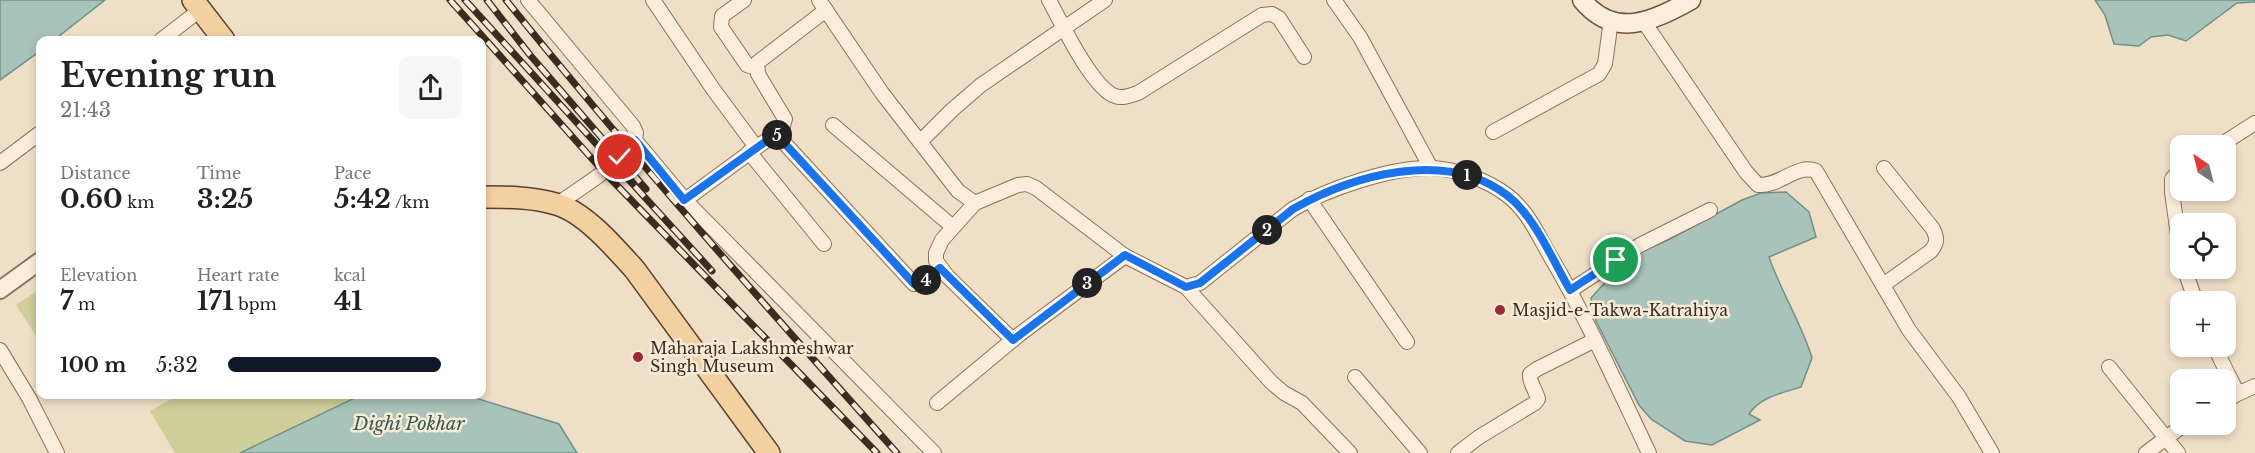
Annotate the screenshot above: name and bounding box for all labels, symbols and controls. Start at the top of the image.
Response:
text: Evening run [60,55,276,96]
button: share [399,56,462,119]
text: 21:43 [60,98,111,122]
pin: 5 [762,120,792,150]
text: 5 [772,125,782,145]
pin [594,131,645,182]
north arrow [2170,135,2236,201]
map controls [2170,135,2236,435]
icon: check [603,140,636,173]
pin: 1 [1452,160,1482,190]
text: Distance [60,163,131,183]
text: Time [197,163,241,183]
text: Pace [334,163,371,183]
text: 1 [1464,165,1470,185]
text: 0.60 [60,183,123,215]
text: 3:25 [197,183,253,215]
text: 5:42 [334,183,391,215]
text: km [123,192,154,212]
text: /km [391,192,429,212]
button: locate [2170,213,2236,279]
pin: 2 [1252,215,1282,245]
text: 2 [1262,220,1272,240]
pin [1590,234,1641,285]
icon: arrive [1599,243,1632,276]
text: Elevation [60,265,137,285]
text: Heart rate [197,265,279,285]
text: kcal [334,265,366,285]
pin: 4 [911,265,941,295]
pin: 3 [1072,268,1102,298]
text: 4 [921,270,931,290]
text: 3 [1082,273,1092,293]
text: 7 [60,285,73,317]
text: 171 [197,285,234,317]
text: 41 [334,285,363,317]
button: + [2170,291,2236,357]
text: m [73,294,95,314]
text: bpm [234,294,277,314]
place label: Masjid-e-Takwa-Katrahiya [1512,300,1728,320]
marker: Masjid-e-Takwa-Katrahiya [1493,303,1507,317]
place label: Maharaja Lakshmeshwar Singh Museum [650,338,854,376]
marker: Maharaja Lakshmeshwar Singh Museum [631,350,645,364]
text: 100 m [60,353,126,377]
text: 5:32 [156,353,198,377]
button: − [2170,369,2236,435]
water label: Dighi Pokhar [352,413,465,435]

